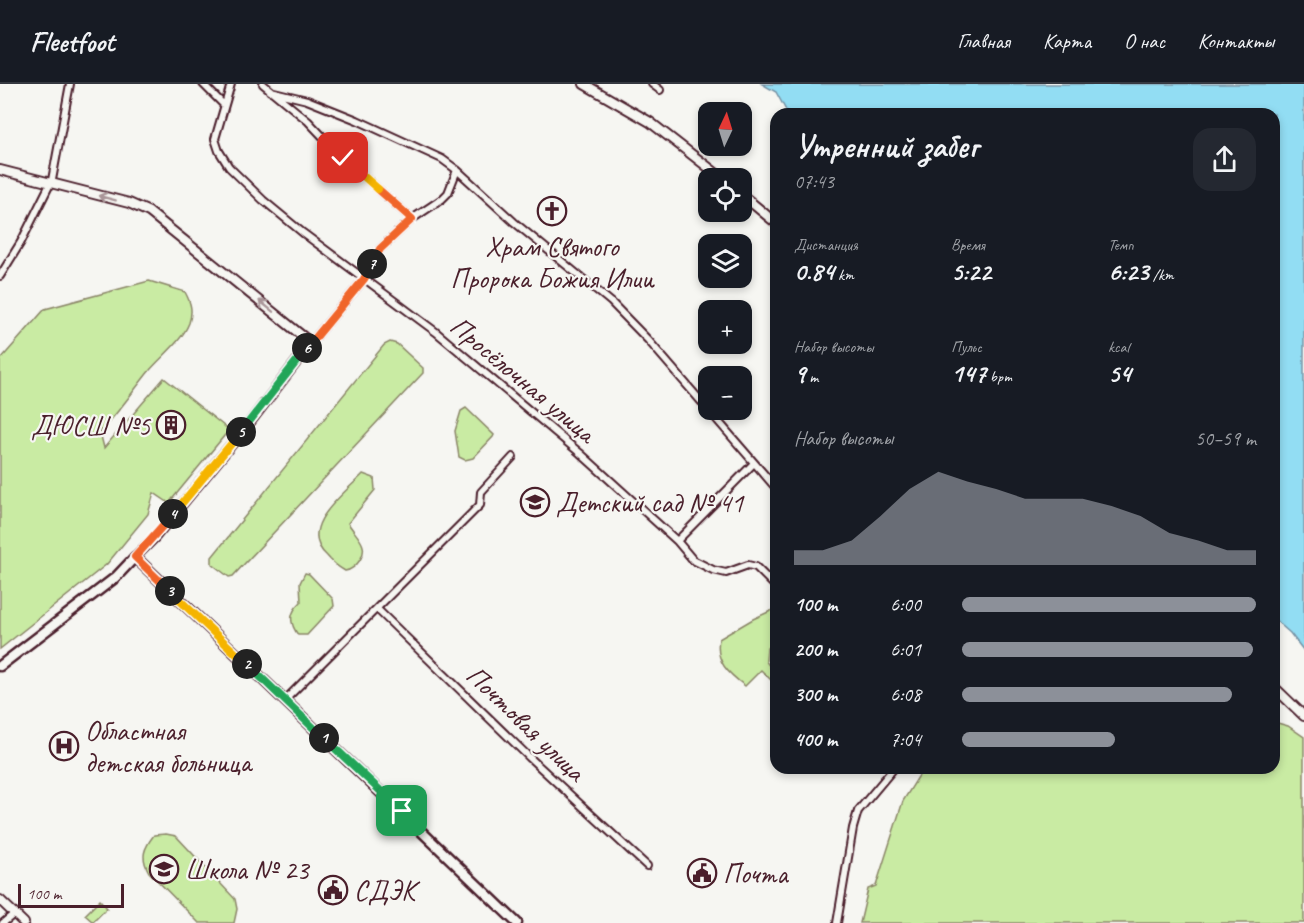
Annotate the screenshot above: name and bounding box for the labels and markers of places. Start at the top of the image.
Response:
pin [317,132,368,183]
church icon: Храм Святого Пророка Божия Илии [536,195,568,227]
place label: Храм Святого Пророка Божия Илии [450,229,655,296]
pin: 7 [357,249,387,279]
pin: 6 [292,333,322,363]
place label: ДЮСШ №5 [31,408,151,443]
building icon: ДЮСШ №5 [155,409,187,441]
pin: 5 [226,417,256,447]
place label: Детский сад № 41 [556,485,745,520]
school or university icon: Детский сад № 41 [519,486,551,518]
pin: 4 [158,499,188,529]
pin: 3 [155,576,185,606]
pin: 2 [232,649,262,679]
place label: Областная детская больница [85,713,253,780]
pin: 1 [309,723,339,753]
hospital icon: Областная детская больница [48,730,80,762]
pin [376,785,427,836]
place label: Школа № 23 [185,852,311,887]
school or university icon: Школа № 23 [148,853,180,885]
place label: Почта [723,856,789,891]
public building icon: Почта [686,857,718,889]
place label: СДЭК [354,873,421,908]
public building icon: СДЭК [317,874,349,906]

